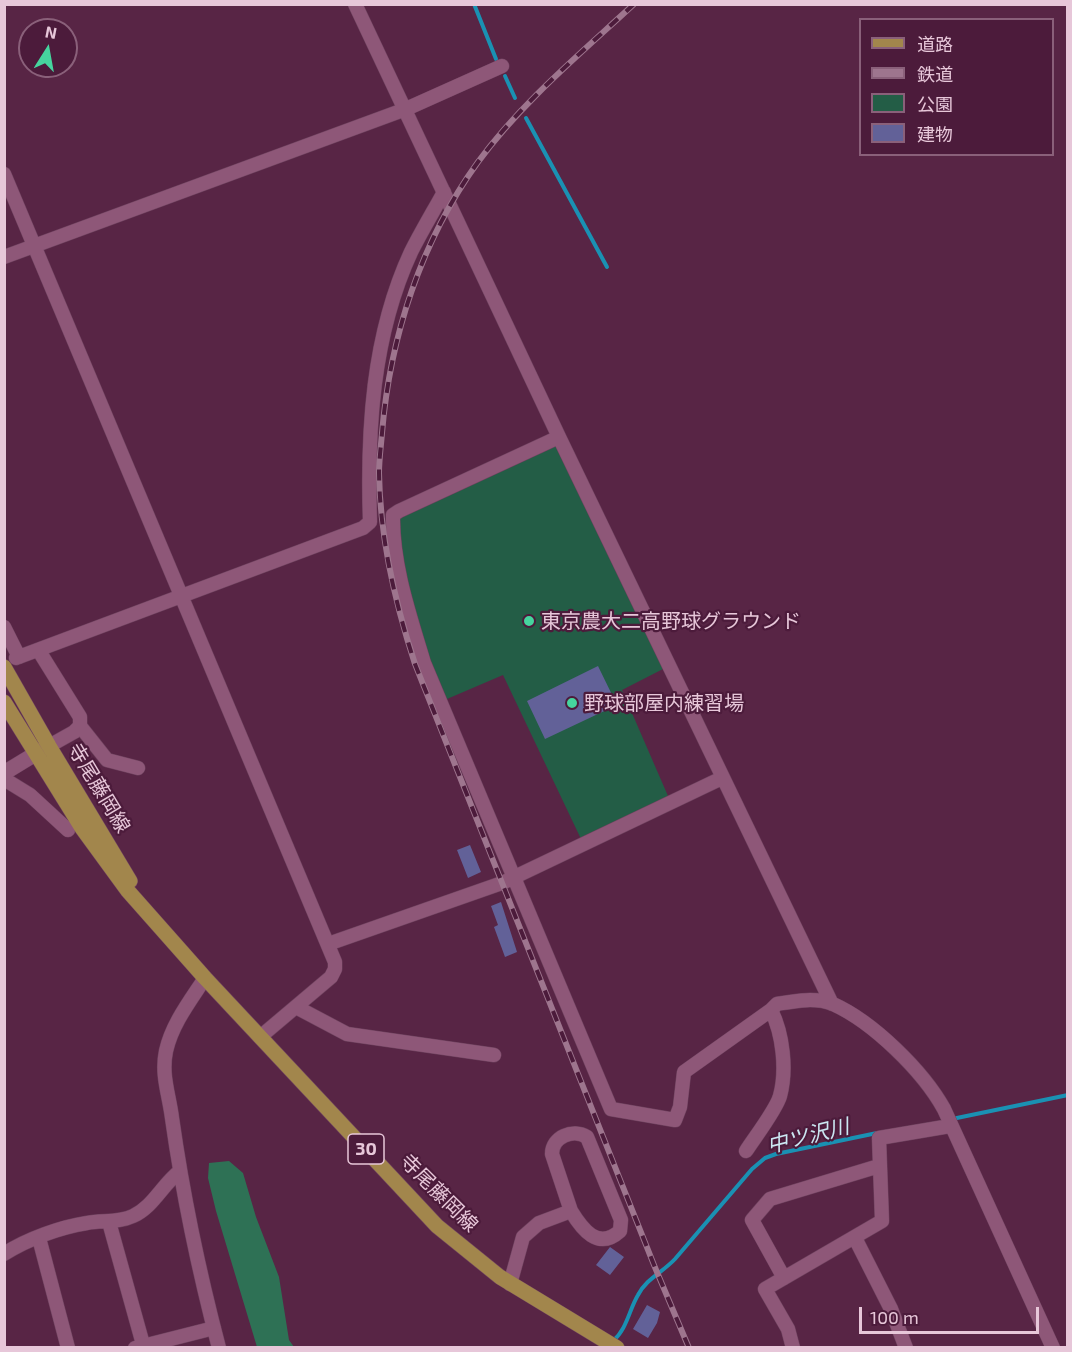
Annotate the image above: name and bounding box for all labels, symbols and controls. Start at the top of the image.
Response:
north arrow [18,18,78,78]
legend [859,18,1054,156]
text: N [44,21,59,42]
text: 道路 [917,33,953,55]
text: 鉄道 [917,63,953,85]
text: 公園 [917,93,953,115]
text: 建物 [917,123,953,145]
place label: 東京農大二高野球グラウンド [541,609,801,633]
marker: 東京農大二高野球グラウンド [522,614,536,628]
place label: 野球部屋内練習場 [584,691,744,715]
marker: 野球部屋内練習場 [565,696,579,710]
street label: 寺尾藤岡線 [63,739,135,837]
water label: 中ツ沢川 [764,1114,852,1158]
road number: 30 [348,1134,384,1164]
street label: 寺尾藤岡線 [395,1149,483,1237]
scale bar [862,1295,1042,1333]
text: 100 m [870,1306,919,1328]

